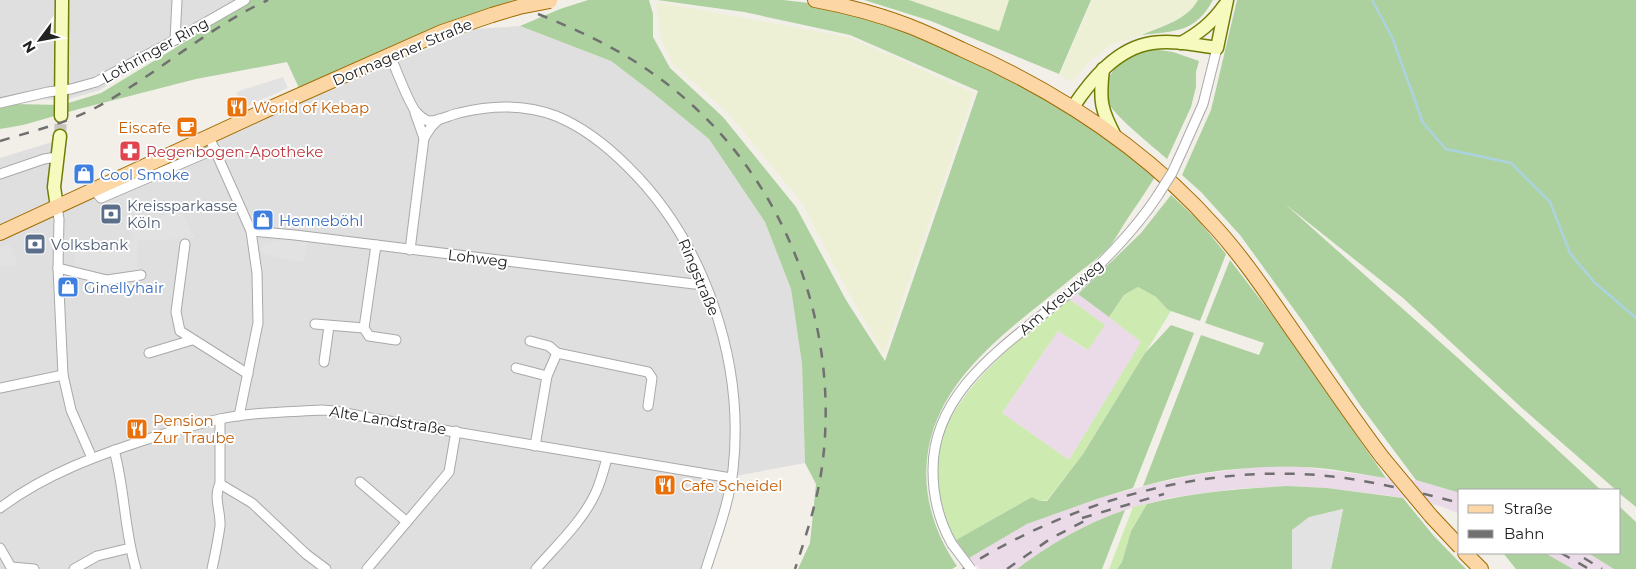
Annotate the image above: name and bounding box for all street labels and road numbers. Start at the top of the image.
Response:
street label: Lothringer Ring [98,13,212,87]
street label: Dormagener Straße [329,14,475,90]
street label: Ringstraße [674,236,724,318]
street label: Lohweg [447,245,509,271]
street label: Am Kreuzweg [1015,255,1107,339]
street label: Alte Landstraße [328,401,448,439]

